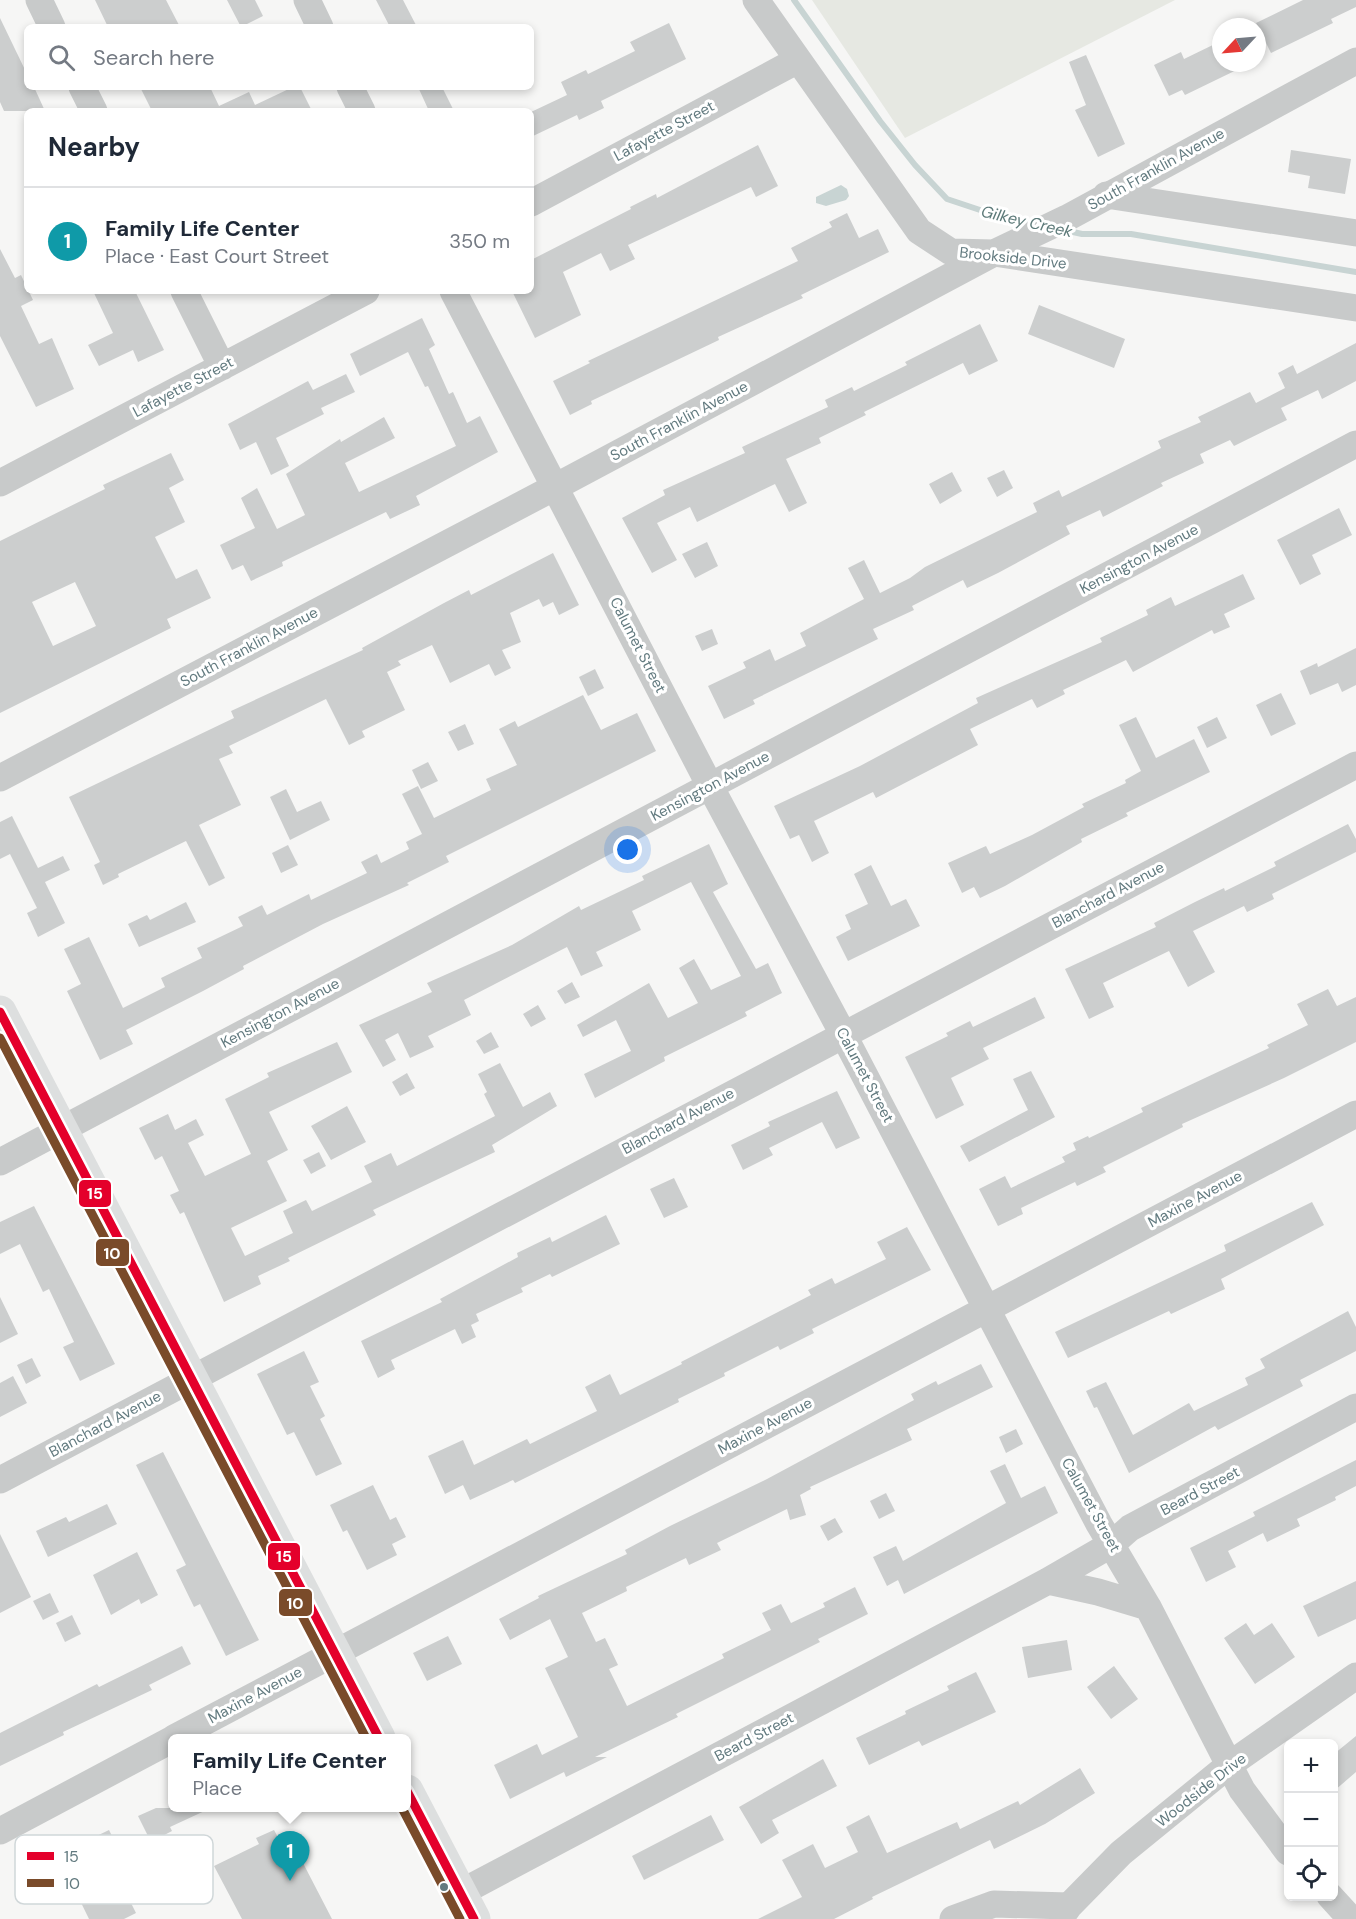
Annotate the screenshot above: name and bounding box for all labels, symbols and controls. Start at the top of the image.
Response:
north arrow [1212,18,1266,72]
search box [24,24,534,90]
icon: search [45,41,78,74]
text: Search here [93,43,214,72]
street label: Lafayette Street [610,96,718,166]
street label: South Franklin Avenue [1084,123,1228,215]
text: Nearby [48,130,140,164]
water label: Gilkey Creek [979,201,1075,242]
text: Family Life Center [105,214,299,243]
text: 1 [64,228,71,254]
text: 350 m [449,228,510,254]
street label: Brookside Drive [958,242,1068,274]
text: Place · East Court Street [105,243,329,269]
street label: Lafayette Street [129,352,237,422]
street label: South Franklin Avenue [607,376,751,466]
street label: Kensington Avenue [1076,519,1202,599]
street label: Calumet Street [605,594,671,696]
street label: South Franklin Avenue [177,602,321,692]
street label: Kensington Avenue [647,746,773,826]
your location [613,835,642,864]
street label: Blanchard Avenue [1048,857,1168,933]
street label: Kensington Avenue [217,973,343,1053]
street label: Calumet Street [832,1024,898,1126]
street label: Blanchard Avenue [618,1083,738,1159]
street label: Maxine Avenue [1144,1166,1246,1232]
line badge: 15 [78,1179,112,1208]
text: 15 [87,1183,103,1204]
line badge: 10 [95,1238,130,1267]
text: 10 [103,1243,121,1264]
street label: Blanchard Avenue [45,1386,165,1462]
street label: Maxine Avenue [714,1393,816,1459]
street label: Calumet Street [1057,1454,1125,1556]
street label: Beard Street [1157,1462,1243,1520]
line badge: 15 [267,1542,301,1571]
text: 15 [276,1546,292,1567]
line badge: 10 [278,1588,313,1617]
text: 10 [286,1593,304,1614]
street label: Maxine Avenue [204,1662,306,1728]
street label: Beard Street [711,1708,797,1766]
popup [168,1734,411,1812]
map controls [1284,1739,1338,1901]
button: + [1284,1739,1338,1793]
text: Family Life Center [192,1746,387,1775]
street label: Woodside Drive [1152,1748,1250,1832]
text: Place [192,1775,242,1801]
button: − [1284,1793,1338,1847]
pin: 1 [270,1832,310,1881]
legend [15,1835,213,1904]
text: 15 [64,1846,79,1867]
button: locate [1284,1847,1338,1901]
text: 10 [64,1873,80,1894]
unlabelled marker [438,1881,450,1893]

